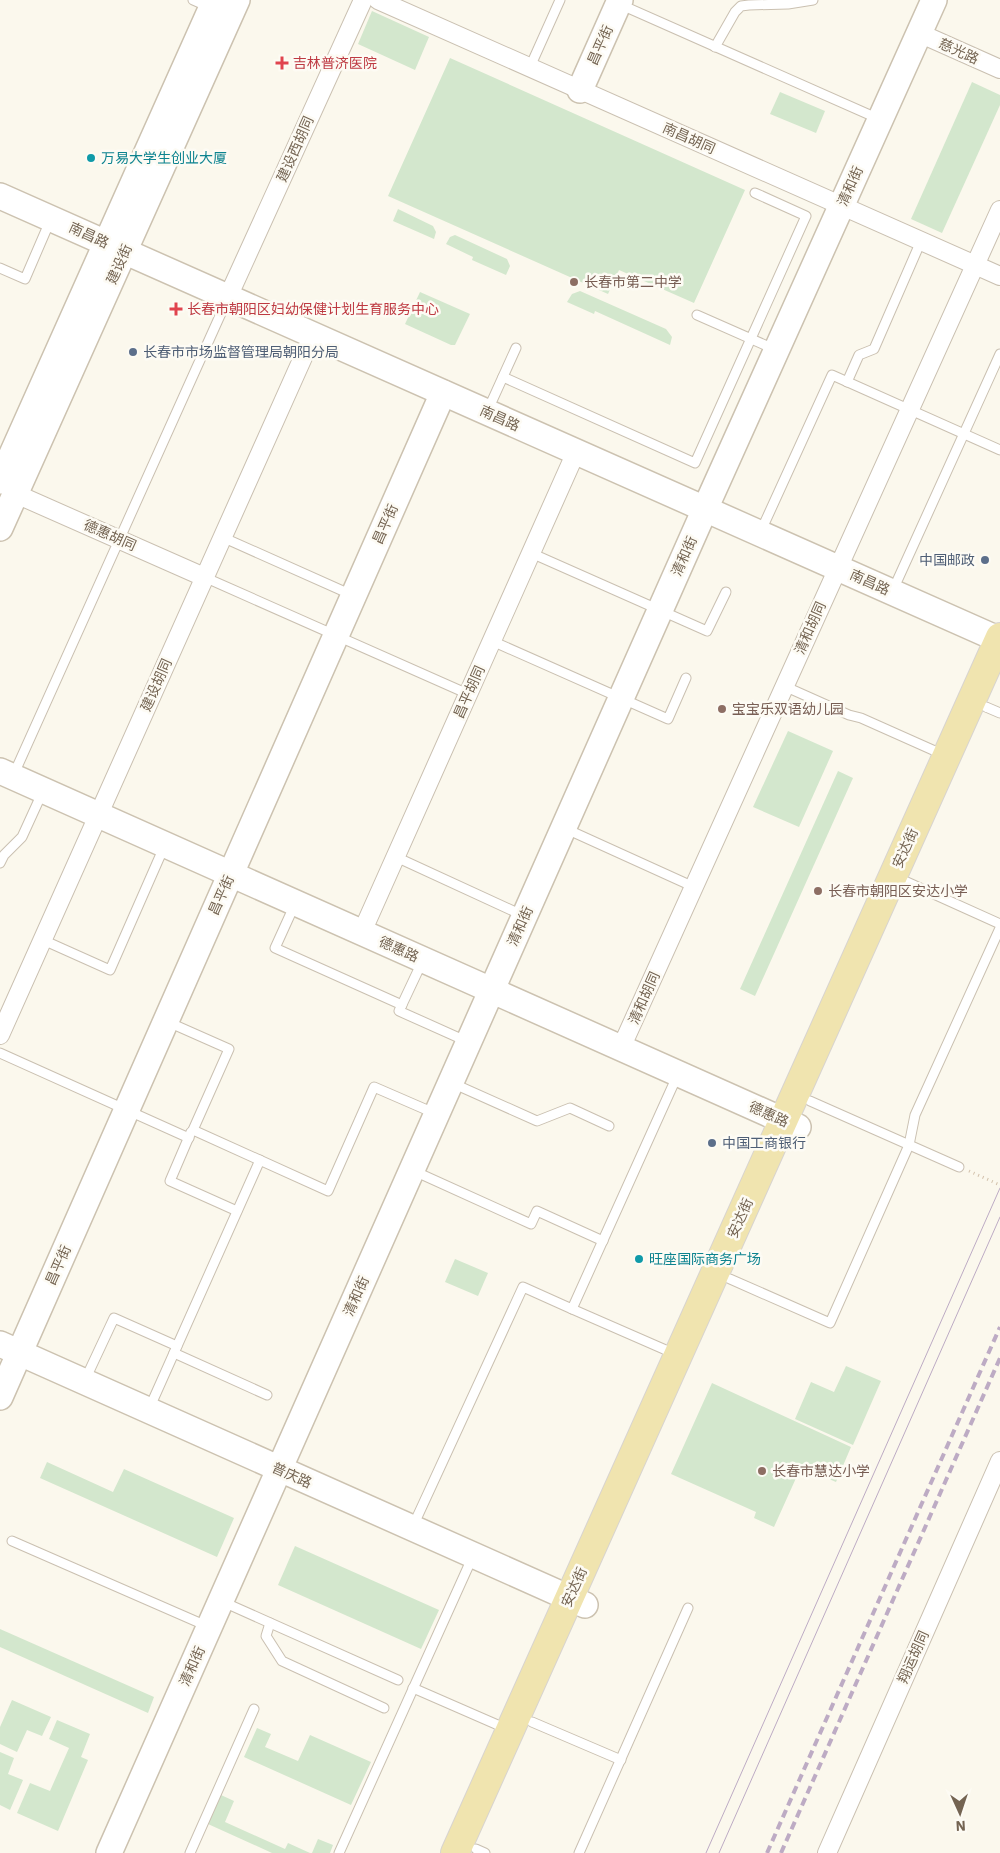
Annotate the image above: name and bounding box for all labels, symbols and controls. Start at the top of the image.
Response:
street label: 昌平街 [583,22,617,68]
street label: 慈光路 [936,34,982,68]
place label: 吉林普济医院 [293,54,377,72]
marker: 吉林普济医院 [275,56,289,70]
street label: 建设西胡同 [273,113,317,185]
street label: 南昌胡同 [660,118,718,158]
place label: 万易大学生创业大厦 [101,149,227,167]
marker: 万易大学生创业大厦 [85,152,97,164]
street label: 清和街 [833,163,867,209]
street label: 南昌路 [66,218,112,252]
street label: 建设街 [102,241,136,287]
place label: 长春市第二中学 [584,273,682,291]
marker: 长春市第二中学 [568,276,580,288]
place label: 长春市朝阳区妇幼保健计划生育服务中心 [187,300,439,318]
marker: 长春市朝阳区妇幼保健计划生育服务中心 [169,302,183,316]
place label: 长春市市场监督管理局朝阳分局 [143,343,339,361]
marker: 长春市市场监督管理局朝阳分局 [127,346,139,358]
street label: 南昌路 [477,401,523,435]
street label: 昌平街 [368,501,402,547]
street label: 德惠胡同 [81,515,139,555]
street label: 清和街 [667,533,701,579]
place label: 中国邮政 [919,551,975,569]
marker: 中国邮政 [979,554,991,566]
street label: 南昌路 [847,565,893,599]
street label: 清和胡同 [790,599,830,657]
street label: 建设胡同 [136,656,176,714]
street label: 昌平胡同 [449,663,489,721]
place label: 宝宝乐双语幼儿园 [732,700,844,718]
marker: 宝宝乐双语幼儿园 [716,703,728,715]
street label: 安达街 [888,825,922,871]
street label: 昌平街 [204,872,238,918]
place label: 长春市朝阳区安达小学 [828,882,968,900]
marker: 长春市朝阳区安达小学 [812,885,824,897]
street label: 清和街 [503,903,537,949]
street label: 德惠路 [376,932,422,966]
street label: 清和胡同 [624,969,664,1027]
street label: 德惠路 [746,1097,792,1131]
place label: 中国工商银行 [722,1134,806,1152]
marker: 中国工商银行 [706,1137,718,1149]
street label: 安达街 [723,1195,757,1241]
street label: 昌平街 [41,1242,75,1288]
place label: 旺座国际商务广场 [649,1250,761,1268]
marker: 旺座国际商务广场 [633,1253,645,1265]
street label: 清和街 [339,1273,373,1319]
street label: 普庆路 [269,1458,315,1492]
place label: 长春市慧达小学 [772,1462,870,1480]
marker: 长春市慧达小学 [756,1465,768,1477]
street label: 安达街 [557,1564,591,1610]
street label: 翔运胡同 [893,1628,933,1686]
street label: 清和街 [175,1643,209,1689]
north arrow [935,1788,985,1838]
text: N [955,1817,966,1835]

